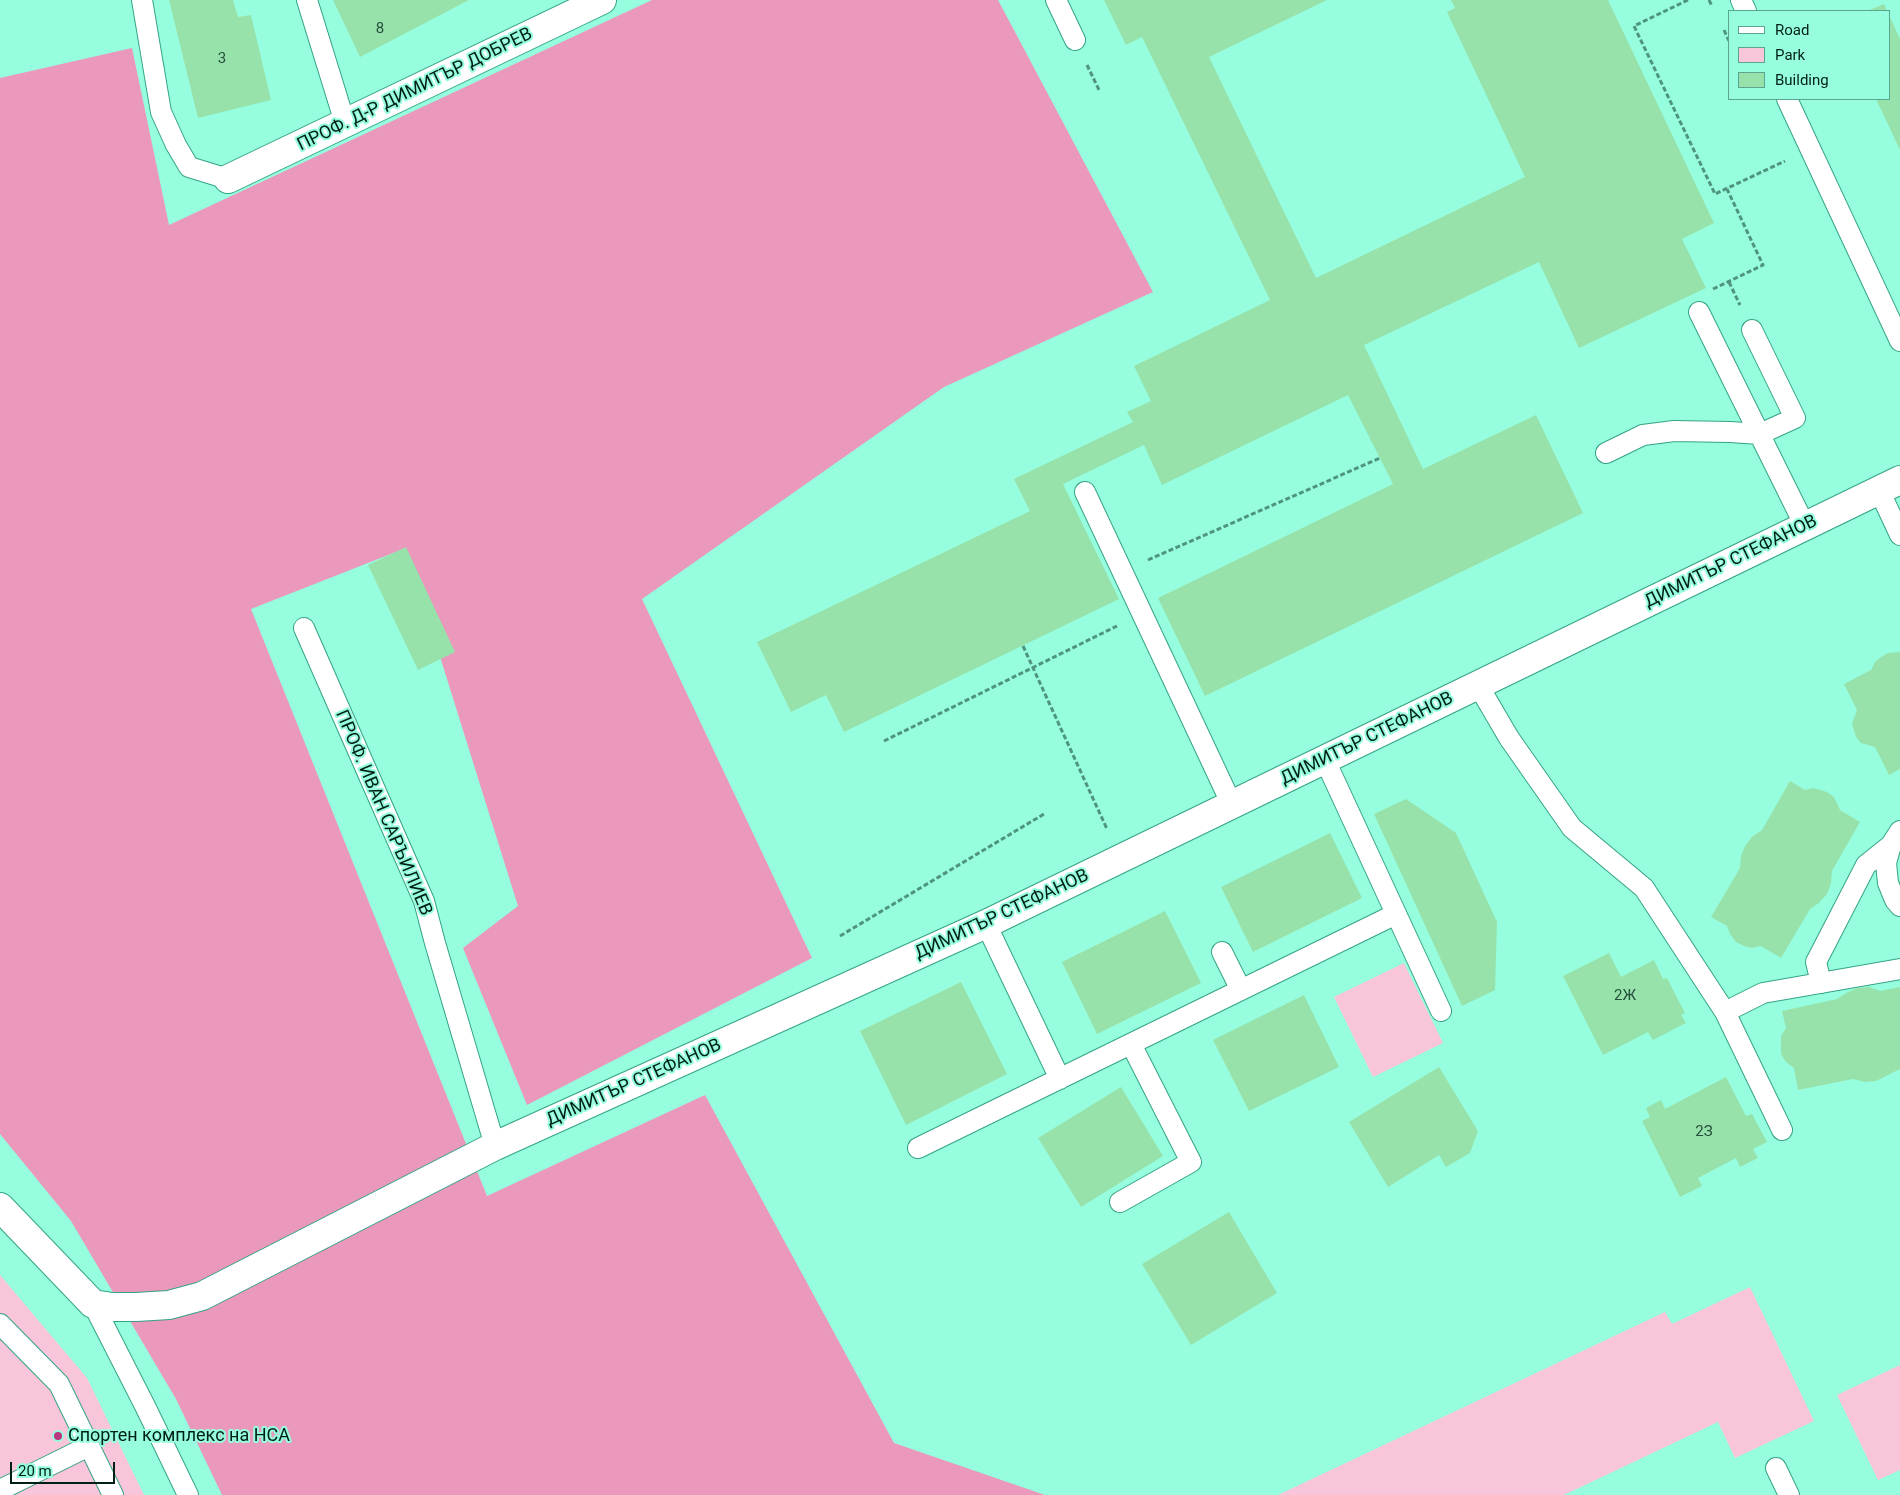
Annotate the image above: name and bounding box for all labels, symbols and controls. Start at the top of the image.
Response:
legend [1728,10,1890,100]
house number: 8 [376,20,384,38]
text: Road [1775,21,1809,39]
street label: ПРОФ. Д-Р ДИМИТЪР ДОБРЕВ [294,24,536,156]
text: Park [1775,46,1805,64]
house number: 3 [218,50,226,68]
text: Building [1775,71,1829,89]
street label: ДИМИТЪР СТЕФАНОВ [1641,511,1821,613]
street label: ДИМИТЪР СТЕФАНОВ [1277,688,1457,790]
street label: ПРОФ. ИВАН САРЪИЛИЕВ [330,707,436,919]
street label: ДИМИТЪР СТЕФАНОВ [912,865,1092,965]
house number: 2Ж [1614,987,1636,1005]
street label: ДИМИТЪР СТЕФАНОВ [543,1035,725,1131]
house number: 2З [1695,1123,1713,1141]
place label: Спортен комплекс на НСА [68,1425,290,1447]
marker: Спортен комплекс на НСА [52,1430,64,1442]
scale bar [12,1452,118,1484]
text: 20 m [18,1462,52,1480]

